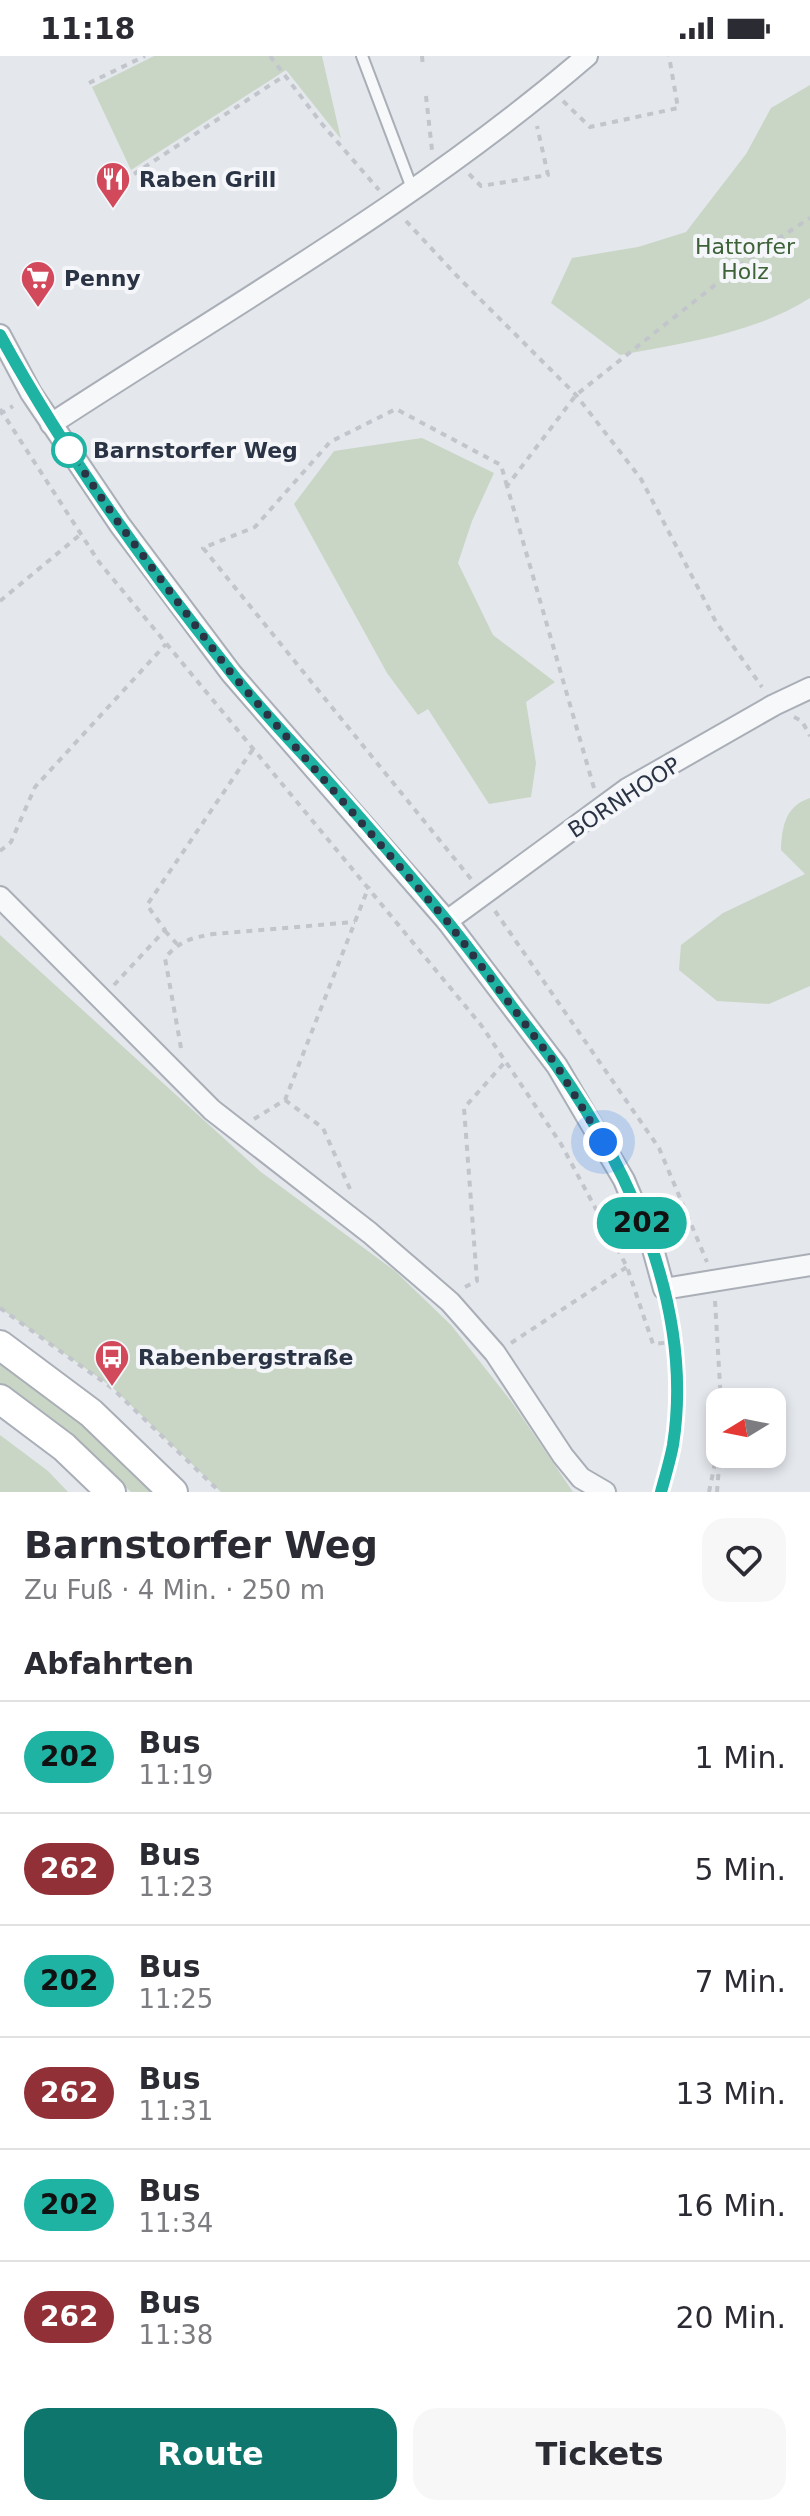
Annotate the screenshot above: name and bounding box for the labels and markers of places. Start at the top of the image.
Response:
restaurant icon: Raben Grill [94,160,132,210]
place label: Raben Grill [139,167,276,192]
supermarket icon: Penny [19,259,57,309]
place label: Penny [64,266,141,291]
marker: Barnstorfer Weg [52,433,86,467]
place label: Barnstorfer Weg [93,438,298,463]
bus stop icon: Rabenbergstraße [93,1338,131,1388]
place label: Rabenbergstraße [138,1345,353,1370]

